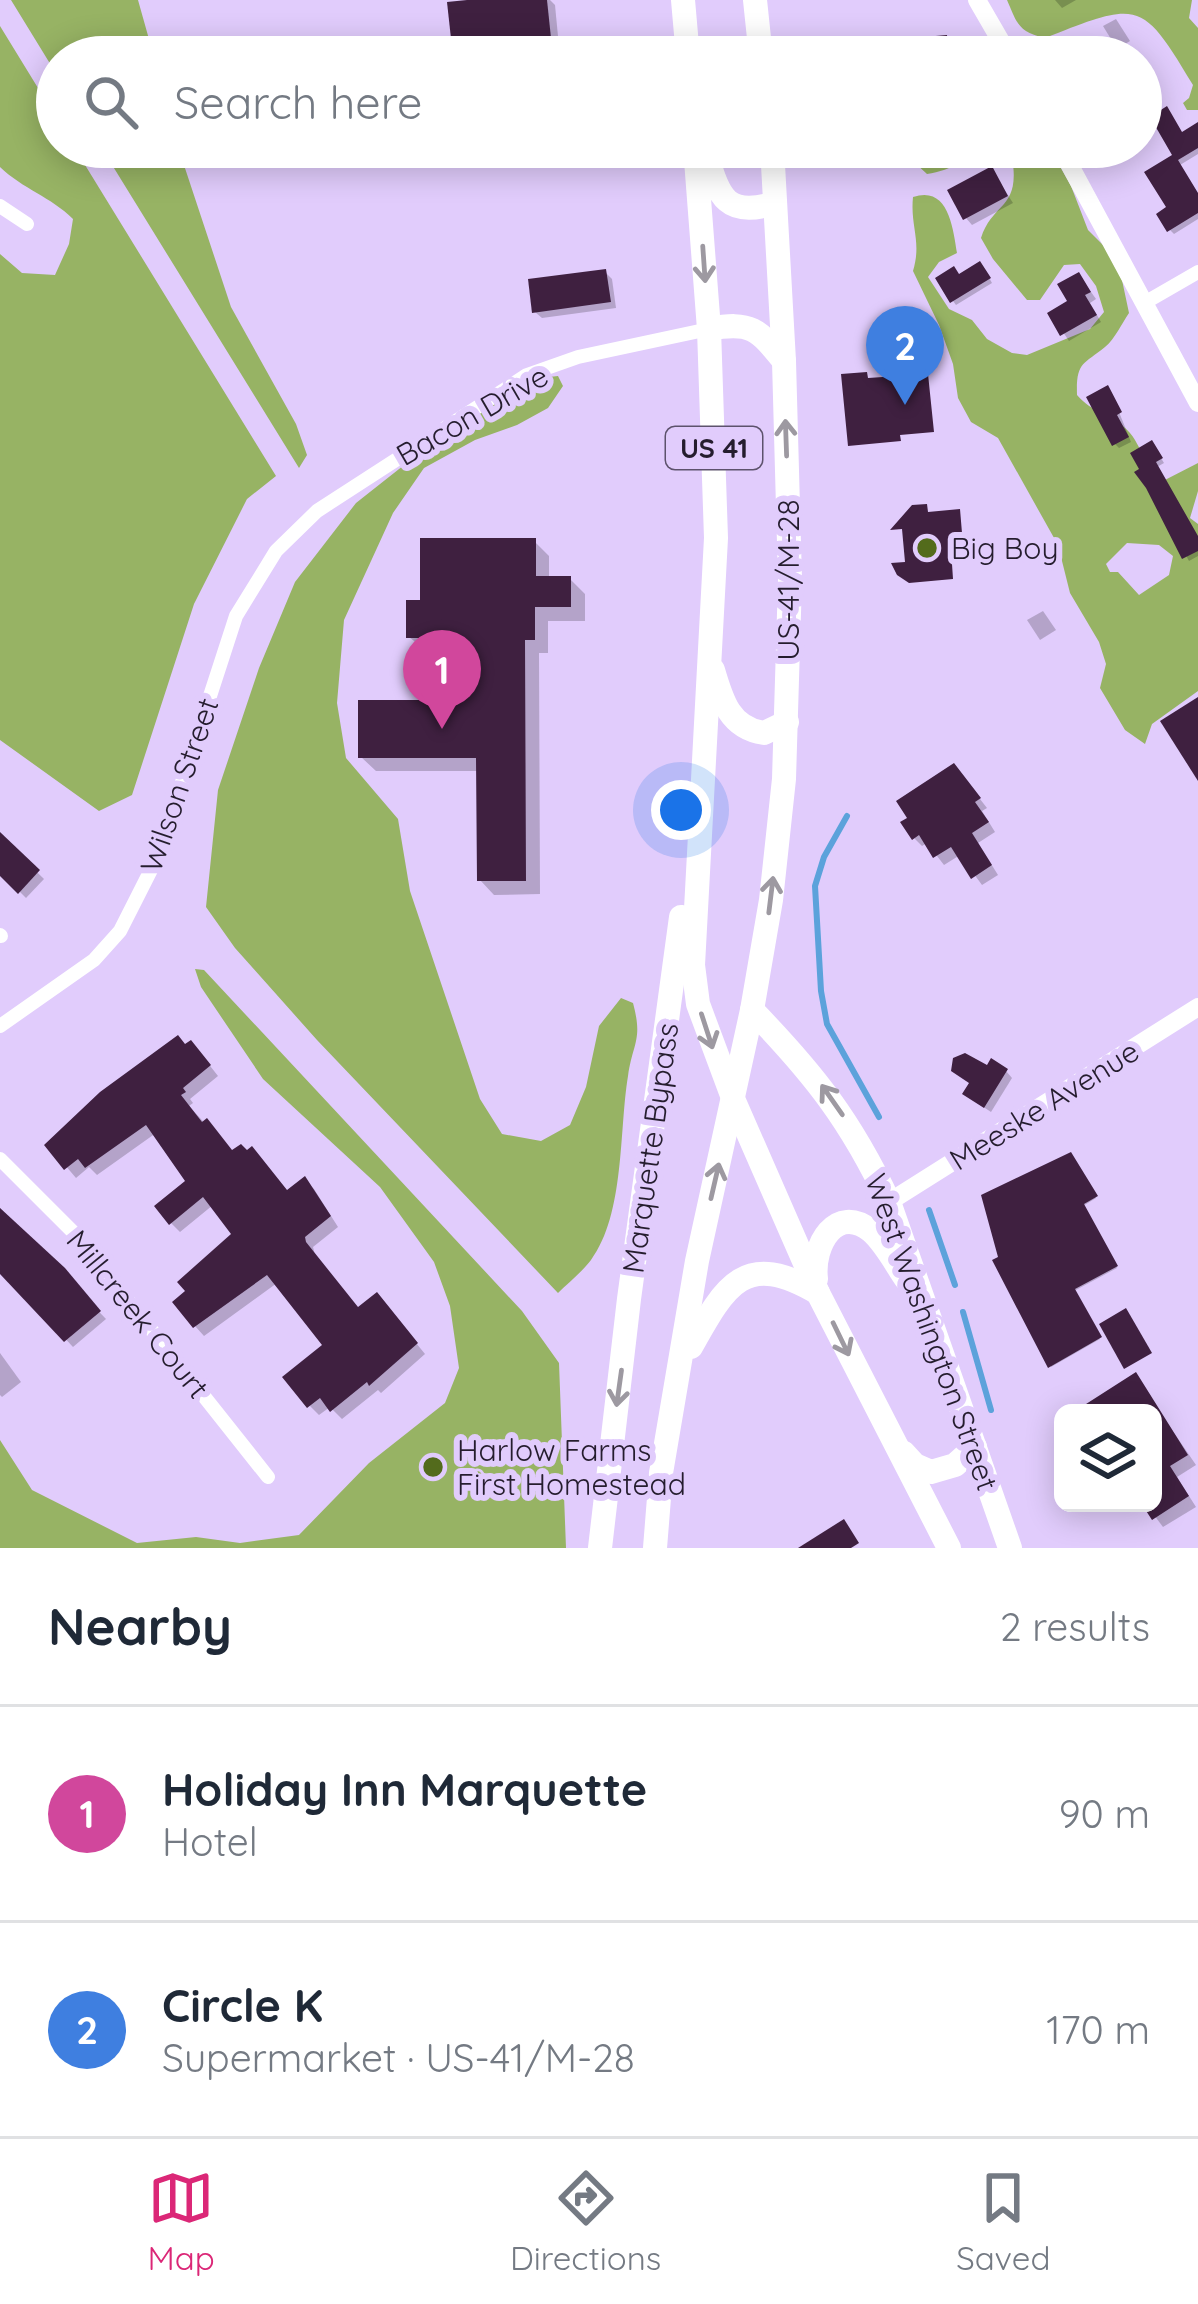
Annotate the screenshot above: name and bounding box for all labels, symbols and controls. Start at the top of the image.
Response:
search box [36,36,1162,168]
icon: search [78,69,144,135]
text: Search here [174,74,422,130]
one-way arrow [693,244,716,283]
pin: 2 [866,306,944,405]
street label: Bacon Drive [389,356,555,474]
one-way arrow [775,419,798,458]
road number: US 41 [666,427,762,469]
street label: US-41/M-28 [769,499,807,661]
place label: Big Boy [951,529,1059,567]
marker: Big Boy [914,535,940,561]
pin: 1 [403,630,481,729]
street label: Wilson Street [131,693,227,877]
your location [651,780,711,840]
one-way arrow [761,876,783,915]
one-way arrow [697,1011,719,1049]
street label: Marquette Bypass [614,1020,686,1276]
street label: Meeske Avenue [942,1032,1146,1178]
one-way arrow [820,1084,845,1117]
one-way arrow [705,1163,728,1201]
street label: West Washington Street [857,1169,1007,1495]
street label: Millcreek Court [58,1222,218,1406]
one-way arrow [831,1320,853,1356]
one-way arrow [607,1367,630,1406]
map controls [1054,1404,1162,1512]
button: layers [1054,1404,1162,1512]
place label: Harlow Farms First Homestead [457,1431,686,1503]
marker: Harlow Farms First Homestead [420,1454,446,1480]
text: Nearby [48,1594,232,1658]
text: 2 results [1000,1602,1150,1651]
text: Holiday Inn Marquette [162,1761,647,1817]
text: 1 [79,1789,95,1838]
text: 90 m [1059,1789,1150,1838]
text: Hotel [162,1817,258,1866]
text: Circle K [162,1977,323,2033]
text: 2 [76,2005,98,2054]
text: 170 m [1046,2005,1150,2054]
text: Supermarket · US-41/M-28 [162,2033,635,2082]
tab: Map [148,2165,215,2278]
tab: Directions [510,2165,661,2278]
tab: Saved [956,2165,1050,2278]

